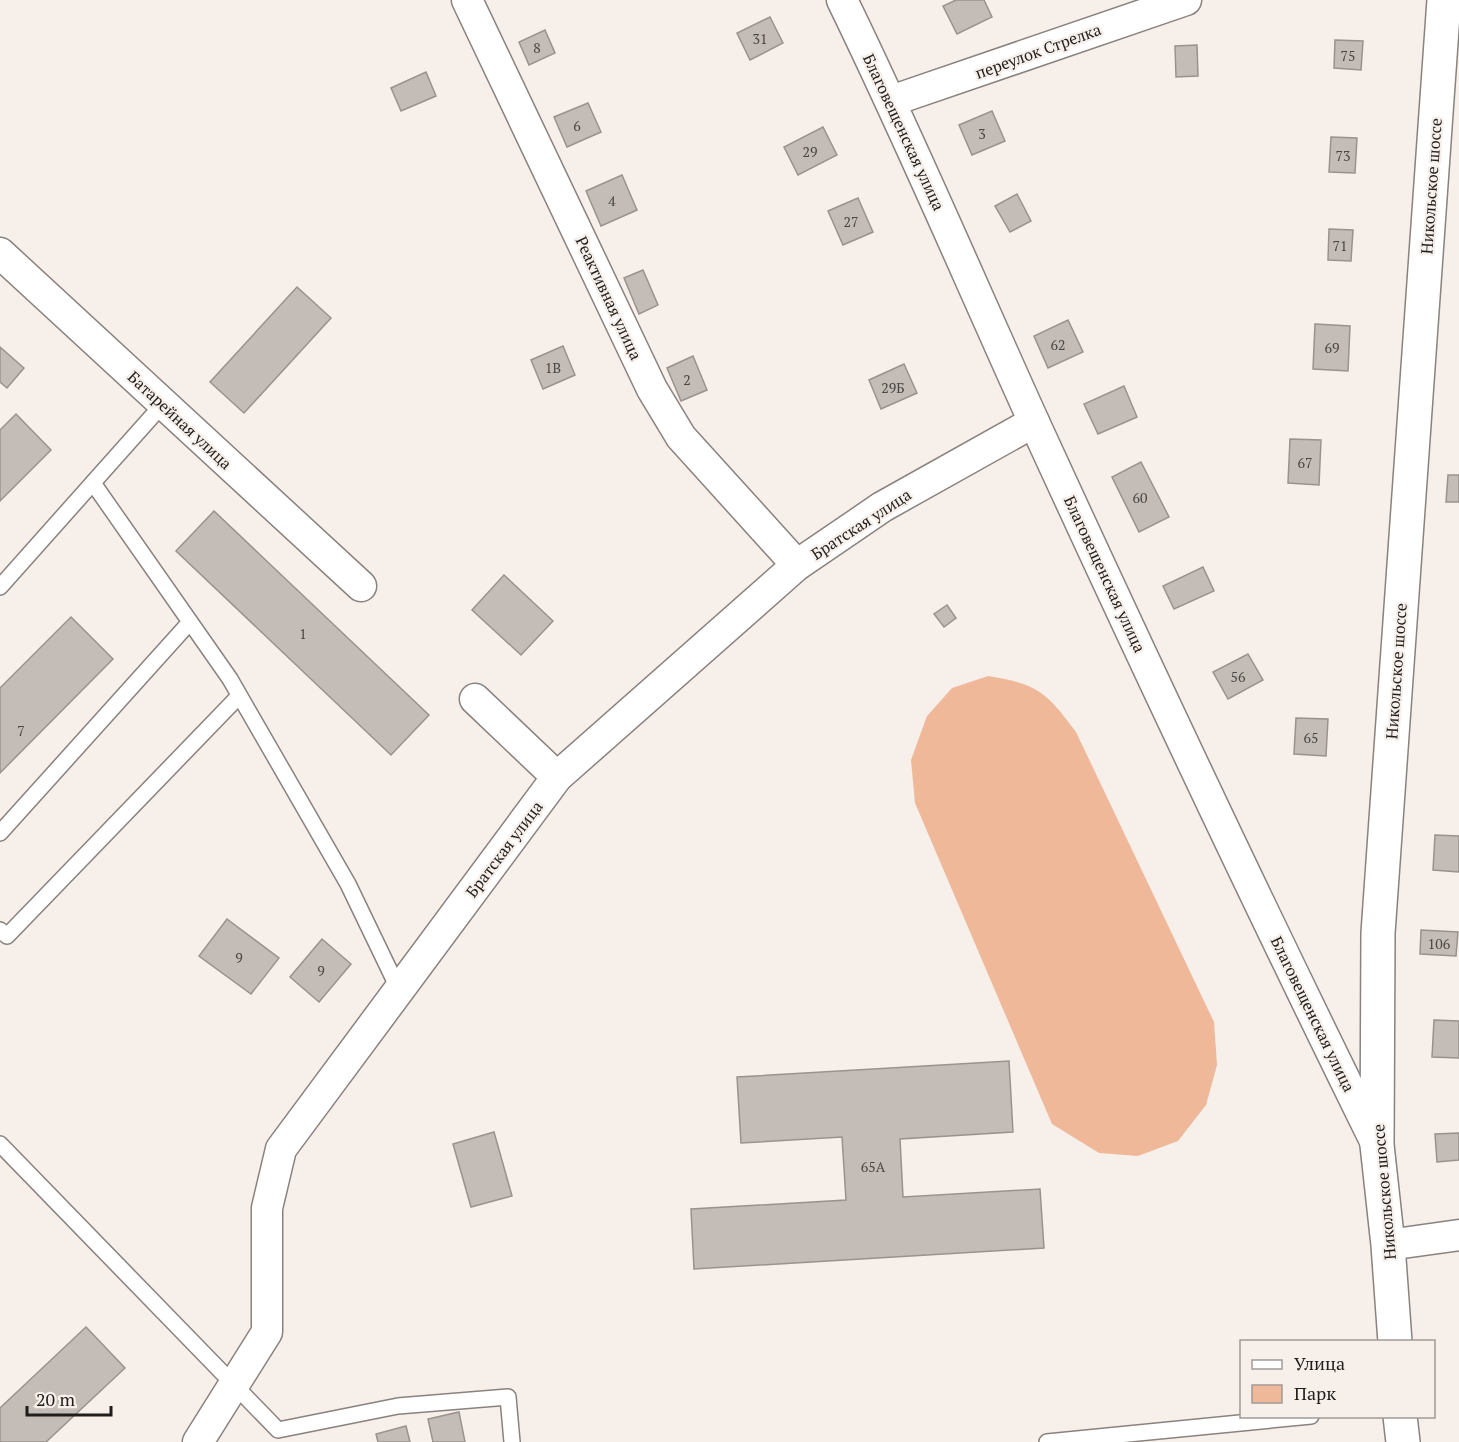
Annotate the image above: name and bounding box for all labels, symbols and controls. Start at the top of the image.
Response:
street label: переулок Стрелка [972,18,1104,84]
house number: 31 [753,29,767,48]
house number: 8 [533,38,541,57]
house number: 75 [1341,46,1355,65]
street label: Благовещенская улица [858,50,950,214]
house number: 6 [573,116,581,135]
street label: Никольское шоссе [1415,117,1447,255]
house number: 3 [978,124,986,143]
house number: 29 [803,142,817,161]
house number: 73 [1336,146,1350,165]
house number: 4 [608,191,616,210]
house number: 27 [844,212,858,231]
street label: Реактивная улица [571,233,647,363]
house number: 71 [1333,236,1347,255]
house number: 62 [1051,335,1065,354]
house number: 69 [1325,338,1339,357]
house number: 1В [545,358,561,377]
street label: Батарейная улица [123,366,237,474]
house number: 2 [683,370,691,389]
house number: 29Б [881,378,905,397]
house number: 67 [1298,453,1312,472]
street label: Братская улица [807,483,915,565]
house number: 60 [1133,488,1147,507]
street label: Благовещенская улица [1059,492,1151,656]
street label: Никольское шоссе [1380,602,1412,740]
house number: 1 [299,624,307,643]
house number: 56 [1231,667,1246,686]
house number: 7 [17,721,25,740]
house number: 65 [1304,728,1318,747]
street label: Братская улица [461,796,547,902]
street label: Благовещенская улица [1266,933,1360,1095]
house number: 106 [1428,934,1451,953]
house number: 9 [235,948,243,967]
house number: 9 [317,961,325,980]
street label: Никольское шоссе [1367,1123,1401,1261]
house number: 65А [861,1157,886,1176]
legend [1240,1340,1435,1418]
text: Улица [1294,1351,1345,1375]
scale bar [27,1379,111,1417]
text: Парк [1294,1381,1336,1405]
text: 20 m [36,1387,76,1411]

